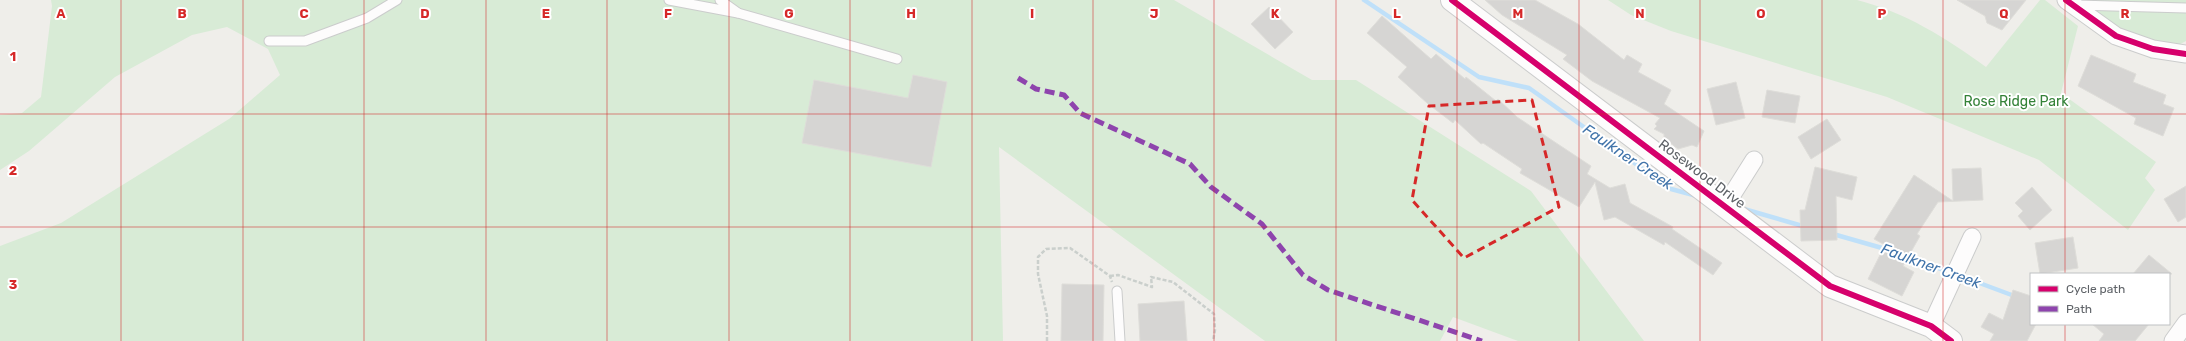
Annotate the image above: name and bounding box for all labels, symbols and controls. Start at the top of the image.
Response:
text: A [56,6,66,21]
text: B [177,6,187,21]
text: C [299,6,309,21]
text: D [420,6,430,21]
text: E [542,6,550,21]
text: F [664,6,672,21]
text: G [784,6,794,21]
text: H [906,6,916,21]
text: I [1030,6,1034,21]
text: J [1150,6,1158,21]
text: K [1271,6,1280,21]
text: L [1393,6,1401,21]
text: M [1513,6,1523,21]
text: N [1635,6,1645,21]
text: O [1756,6,1766,21]
text: P [1878,6,1887,21]
text: Q [1999,6,2009,21]
text: R [2121,6,2130,21]
text: 1 [10,49,16,64]
park label: Rose Ridge Park [1963,93,2069,110]
water label: Faulkner Creek [1580,120,1677,194]
street label: Rosewood Drive [1655,136,1749,212]
text: 2 [9,163,17,178]
water label: Faulkner Creek [1879,240,1984,292]
legend [2030,273,2170,325]
text: 3 [9,277,18,292]
text: Cycle path [2066,282,2125,296]
text: Path [2066,302,2092,316]

